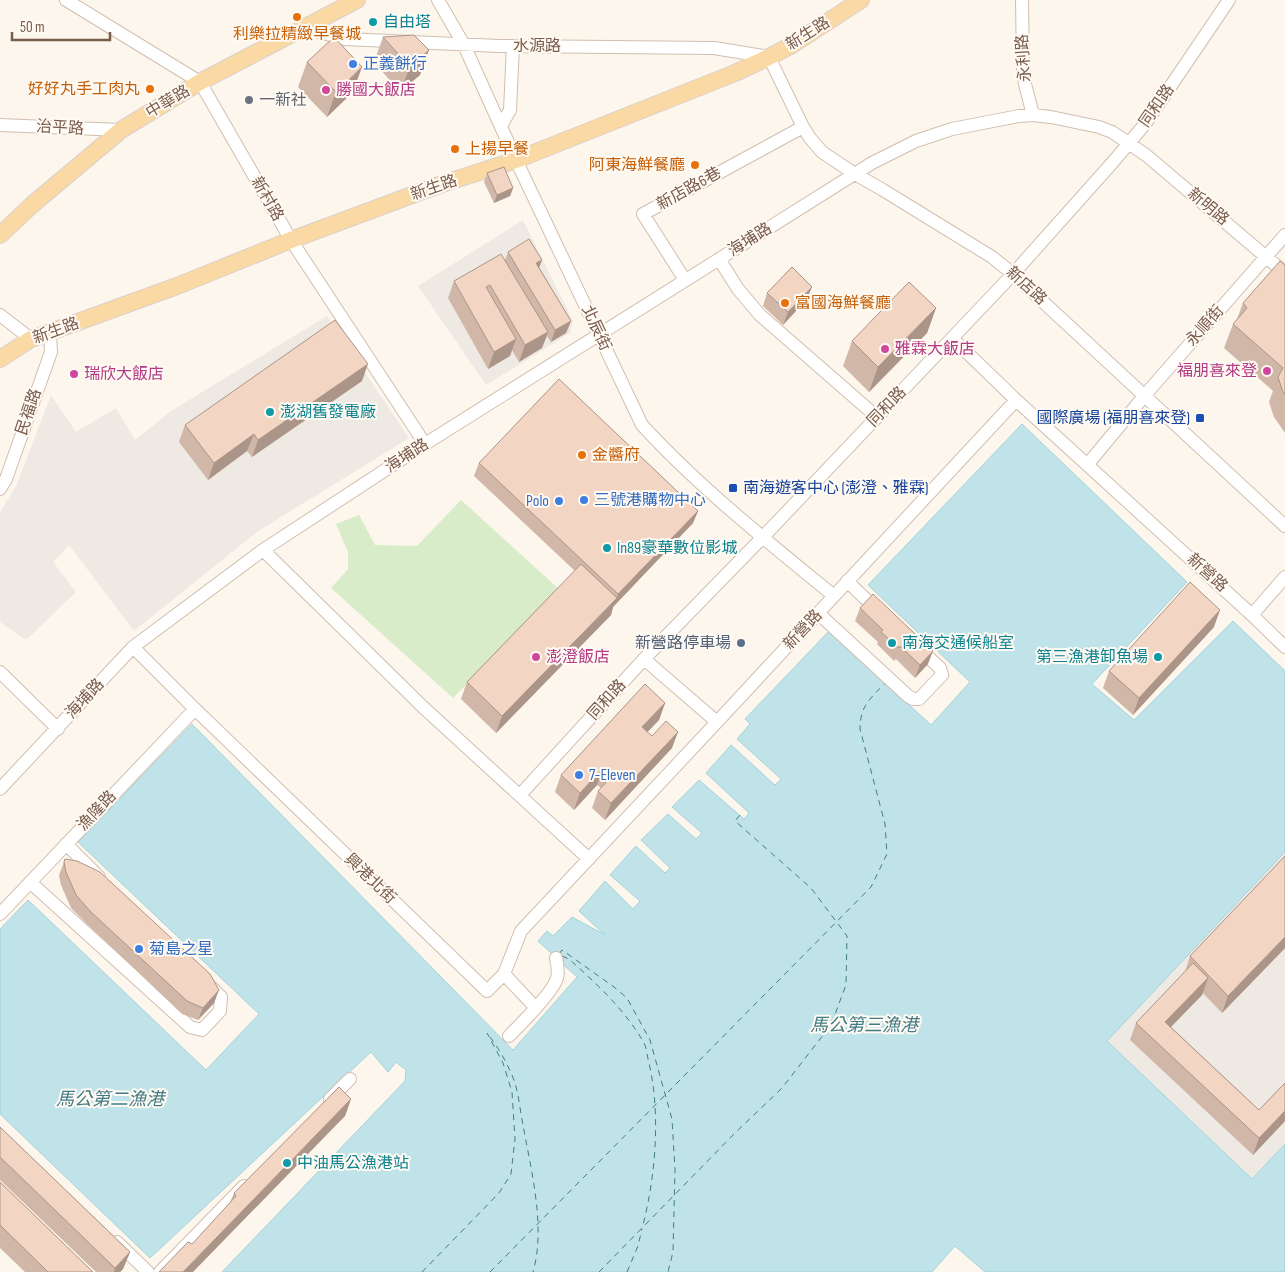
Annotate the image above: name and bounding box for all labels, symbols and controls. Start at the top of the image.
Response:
scale bar [12,10,110,42]
marker: 利樂拉精緻早餐城 [291,11,303,23]
place label: 自由塔 [383,13,431,32]
street label: 新生路 [783,13,833,55]
marker: 自由塔 [367,16,379,28]
text: 50 m [20,18,45,37]
place label: 利樂拉精緻早餐城 [233,25,361,44]
street label: 永利路 [1013,33,1035,83]
street label: 水源路 [513,37,561,56]
place label: 正義餅行 [363,55,427,74]
marker: 正義餅行 [347,58,359,70]
place label: 好好丸手工肉丸 [28,80,140,99]
place label: 勝國大飯店 [336,80,416,100]
street label: 中華路 [143,81,193,123]
street label: 同和路 [1135,81,1179,131]
marker: 好好丸手工肉丸 [144,83,156,95]
marker: 勝國大飯店 [320,84,332,96]
place label: 一新社 [259,91,307,110]
marker: 一新社 [243,94,255,106]
street label: 治平路 [36,117,84,139]
place label: 上揚早餐 [465,140,529,159]
marker: 上揚早餐 [449,143,461,155]
place label: 阿東海鮮餐廳 [589,156,685,175]
marker: 阿東海鮮餐廳 [689,159,701,171]
street label: 新店路6巷 [653,163,725,215]
street label: 新生路 [408,171,460,205]
street label: 新村路 [247,173,287,225]
street label: 新明路 [1184,184,1232,230]
street label: 海埔路 [725,219,775,261]
street label: 新店路 [1002,263,1050,309]
place label: 富國海鮮餐廳 [795,294,891,313]
marker: 富國海鮮餐廳 [779,297,791,309]
street label: 北辰街 [577,302,615,354]
street label: 永順街 [1182,302,1228,350]
street label: 新生路 [30,314,82,348]
place label: 雅霖大飯店 [895,339,975,359]
marker: 雅霖大飯店 [879,343,891,355]
place label: 福朋喜來登 [1177,362,1257,381]
place label: 瑞欣大飯店 [84,364,164,384]
marker: 福朋喜來登 [1261,365,1273,377]
marker: 瑞欣大飯店 [68,368,80,380]
street label: 同和路 [863,383,911,431]
street label: 民福路 [12,386,46,438]
place label: 澎湖舊發電廠 [280,403,376,422]
marker: 澎湖舊發電廠 [264,406,276,418]
place label: 國際廣場 (福朋喜來登) [1037,409,1190,428]
marker: 國際廣場 (福朋喜來登) [1194,412,1206,424]
street label: 海埔路 [382,435,432,477]
place label: 金醬府 [592,446,640,465]
marker: 金醬府 [576,449,588,461]
place label: 南海遊客中心 (澎澄、雅霖) [743,479,928,498]
marker: 南海遊客中心 (澎澄、雅霖) [727,482,739,494]
place label: 三號港購物中心 [594,491,706,510]
place label: Polo [526,492,549,511]
marker: 三號港購物中心 [578,494,590,506]
marker: Polo [553,495,565,507]
place label: In89豪華數位影城 [617,539,737,558]
marker: In89豪華數位影城 [601,542,613,554]
street label: 新營路 [1183,550,1231,596]
street label: 新營路 [780,606,826,654]
place label: 新營路停車場 [635,634,731,653]
place label: 南海交通候船室 [902,634,1014,653]
marker: 新營路停車場 [735,637,747,649]
marker: 南海交通候船室 [886,637,898,649]
place label: 澎澄飯店 [546,647,610,667]
place label: 第三漁港卸魚場 [1036,647,1148,667]
marker: 澎澄飯店 [530,651,542,663]
marker: 第三漁港卸魚場 [1152,651,1164,663]
street label: 海埔路 [62,675,108,723]
street label: 同和路 [584,676,630,724]
place label: 7-Eleven [589,766,636,785]
marker: 7-Eleven [573,769,585,781]
street label: 漁隆路 [73,787,121,835]
street label: 興港北街 [340,850,400,908]
place label: 菊島之星 [149,940,213,959]
marker: 菊島之星 [133,943,145,955]
water label: 馬公第三漁港 [810,1015,921,1036]
water label: 馬公第二漁港 [56,1089,167,1110]
place label: 中油馬公漁港站 [297,1154,409,1173]
marker: 中油馬公漁港站 [281,1157,293,1169]

